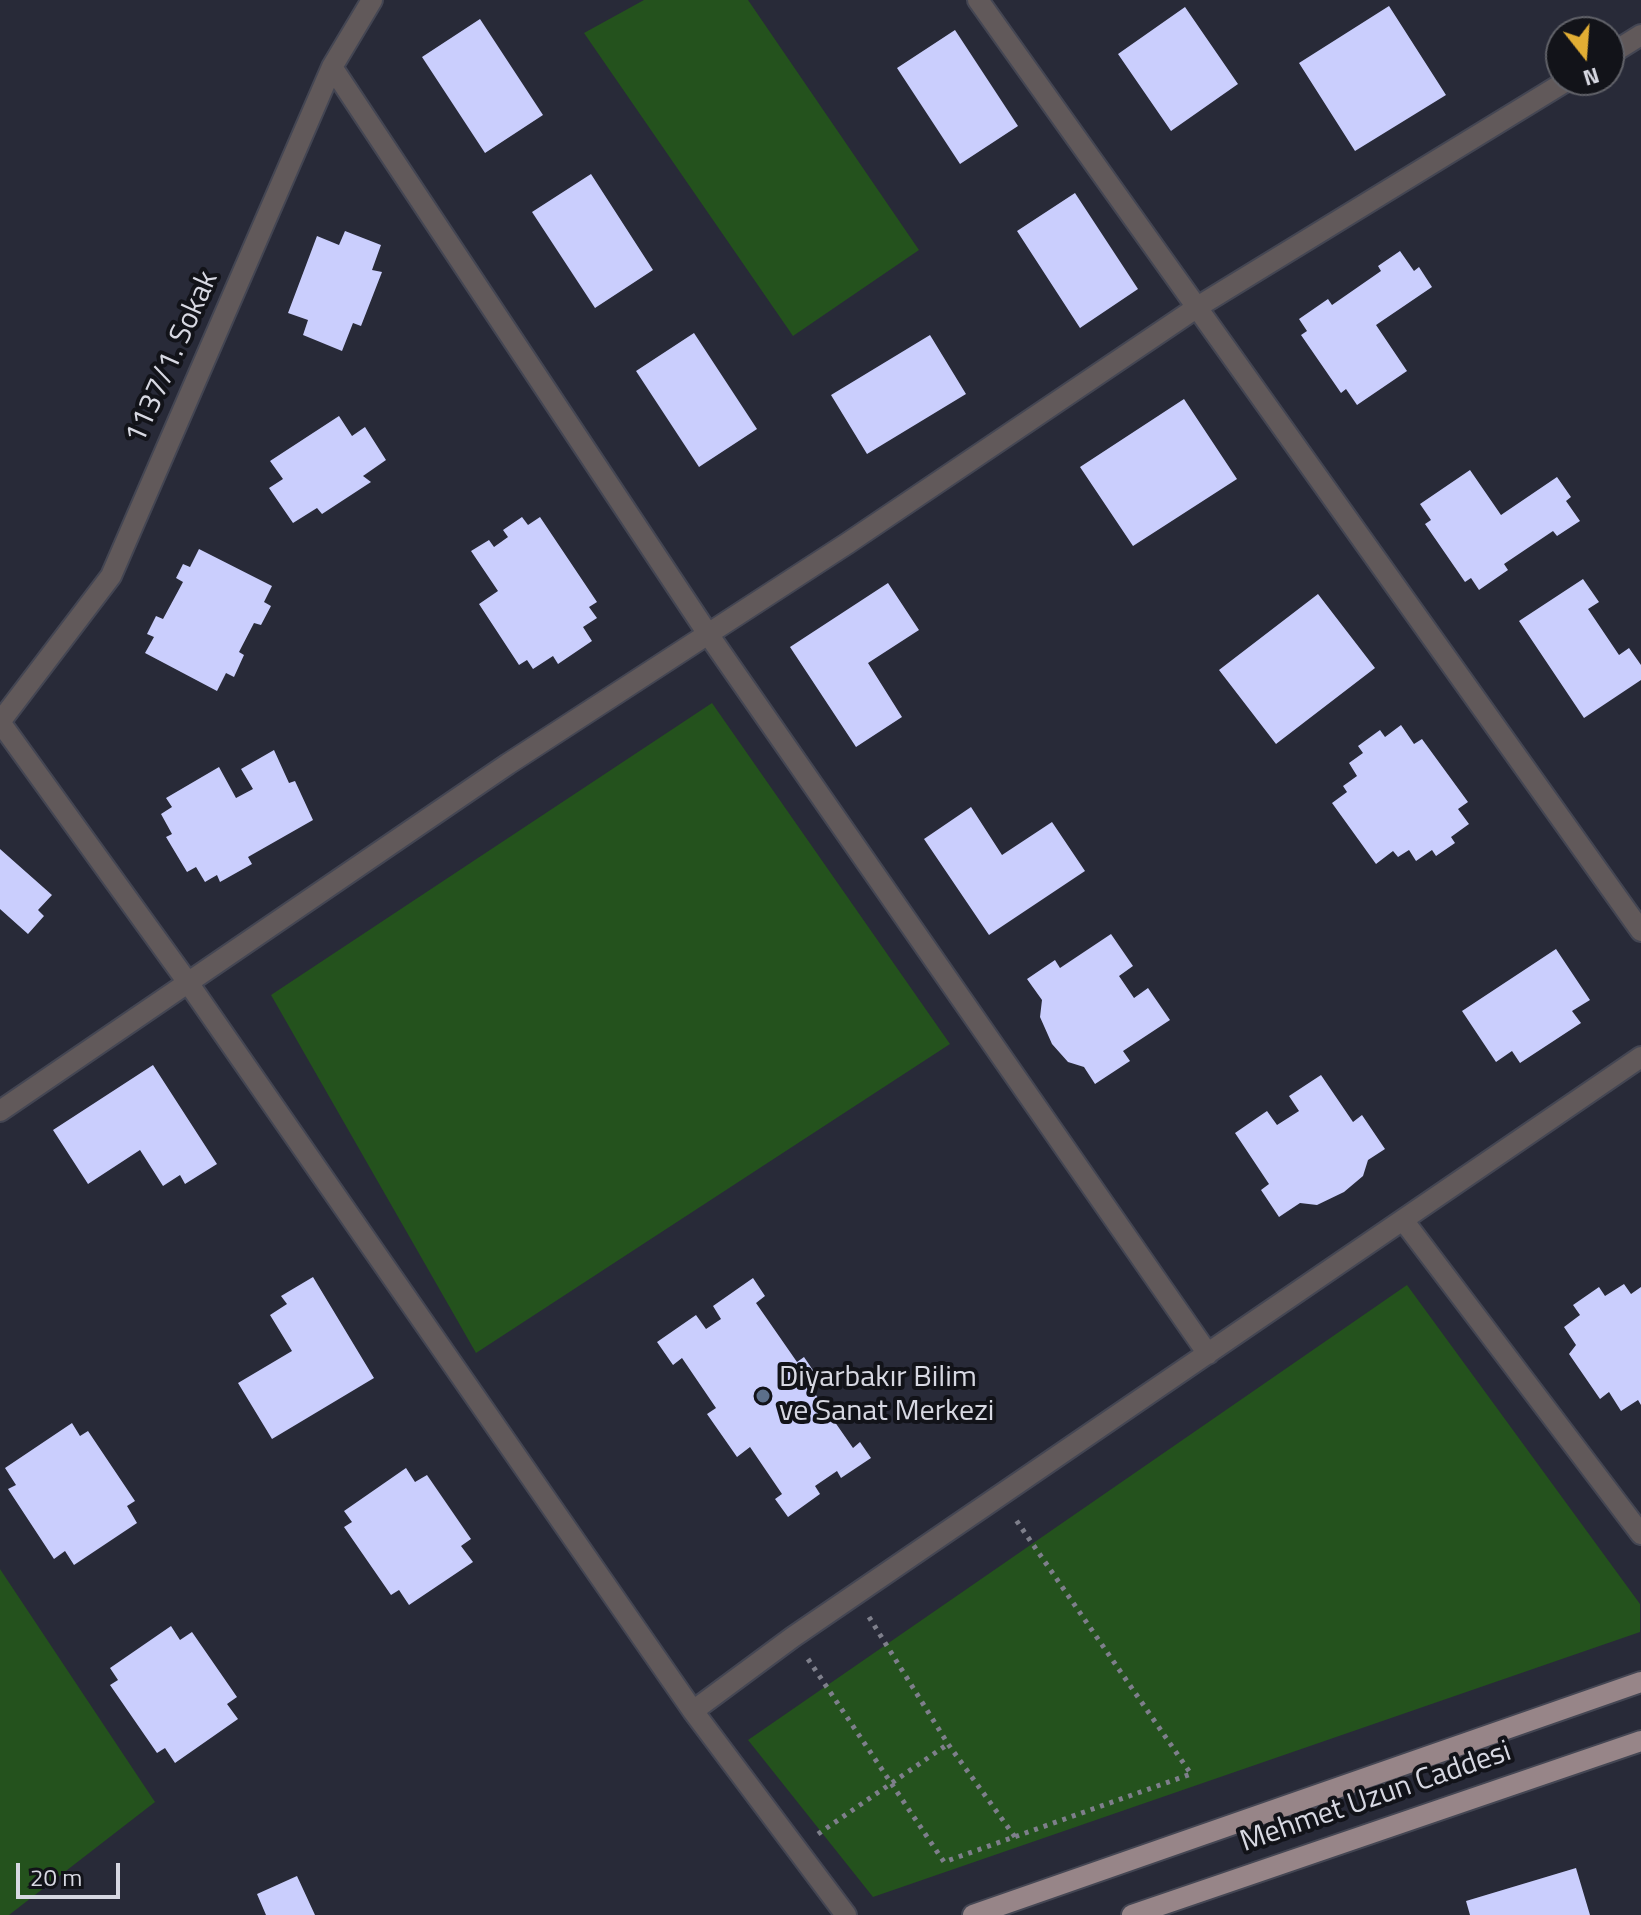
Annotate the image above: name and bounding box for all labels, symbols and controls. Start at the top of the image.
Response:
north arrow [1545,16,1625,96]
text: N [1579,59,1604,96]
street label: 1137/1. Sokak [119,266,227,450]
place label: Diyarbakır Bilim ve Sanat Merkezi [779,1361,994,1432]
marker: Diyarbakır Bilim ve Sanat Merkezi [754,1387,772,1405]
street label: Mehmet Uzun Caddesi [1236,1735,1516,1861]
scale bar [20,1847,124,1897]
text: 20 m [30,1859,82,1895]

